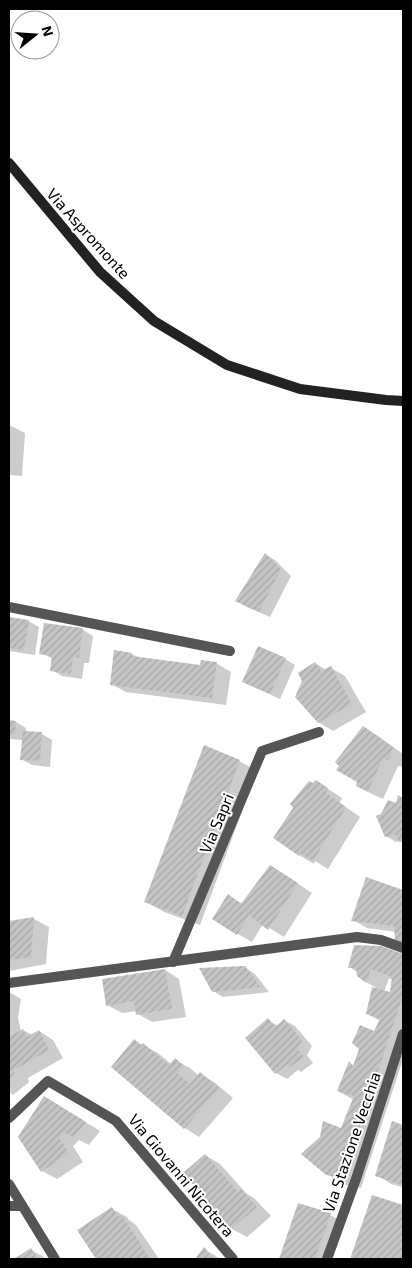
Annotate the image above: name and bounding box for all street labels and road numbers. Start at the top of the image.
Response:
street label: Via Aspromonte [43,184,135,282]
street label: Via Sapri [195,790,237,856]
street label: Via Stazione Vecchia [318,1069,384,1215]
street label: Via Giovanni Nicotera [125,1110,239,1240]

